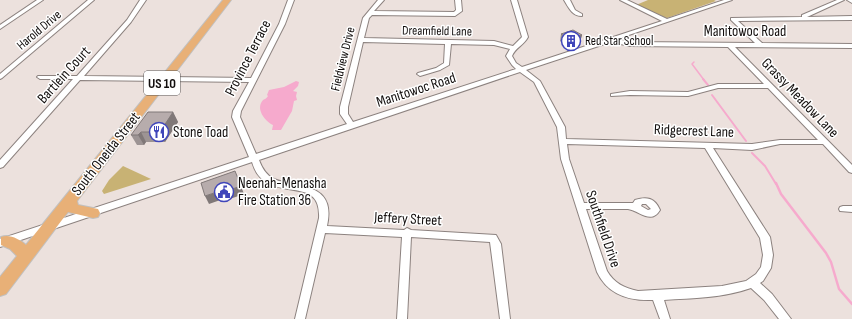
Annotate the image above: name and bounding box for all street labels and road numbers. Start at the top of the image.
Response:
street label: Harold Drive [14,7,64,53]
street label: Province Terrace [221,17,275,99]
street label: Dreamfield Lane [402,22,472,40]
street label: Manitowoc Road [704,22,786,41]
street label: Fieldview Drive [327,25,359,93]
street label: Bartlein Court [33,42,95,108]
street label: Grassy Meadow Lane [757,54,843,142]
street label: Manitowoc Road [374,68,458,112]
road number: US 10 [144,71,180,95]
street label: South Oneida Street [67,108,145,200]
street label: Ridgecrest Lane [654,120,734,142]
street label: Southfield Drive [581,188,625,270]
street label: Jeffery Street [373,208,443,230]

